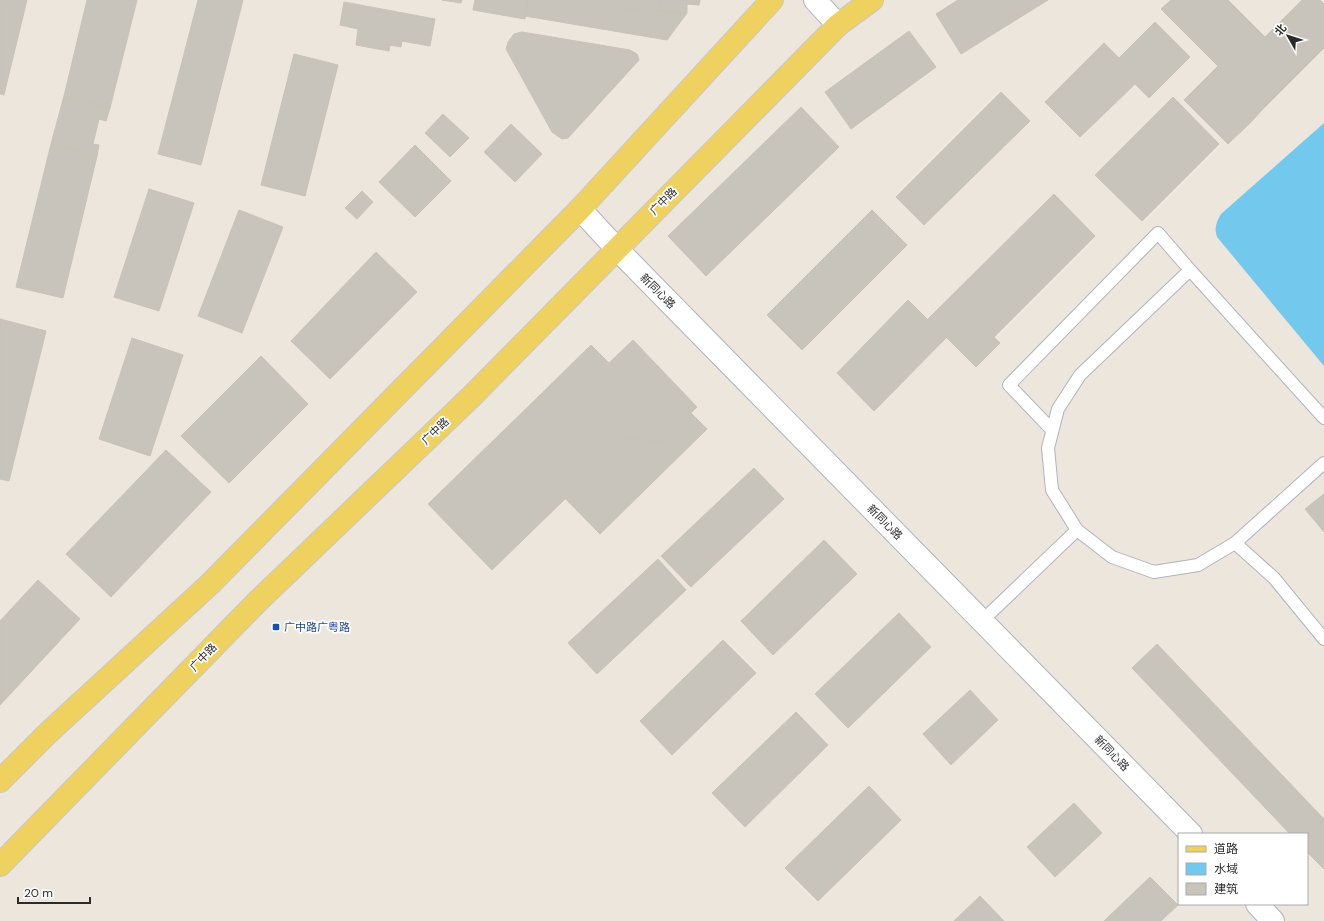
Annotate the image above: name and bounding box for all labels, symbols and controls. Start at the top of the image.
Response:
north arrow [1268,16,1308,56]
text: 北 [1271,21,1289,38]
street label: 广中路 [646,184,680,218]
street label: 新同心路 [637,270,679,312]
street label: 广中路 [418,415,452,447]
street label: 新同心路 [864,501,906,543]
place label: 广中路广粤路 [284,620,350,634]
marker: 广中路广粤路 [271,622,281,632]
street label: 广中路 [187,640,219,674]
street label: 新同心路 [1092,732,1132,774]
legend [1178,833,1308,905]
text: 道路 [1214,841,1238,857]
text: 水域 [1214,861,1238,877]
scale bar [18,879,90,905]
text: 建筑 [1214,881,1238,897]
text: 20 m [24,885,53,901]

